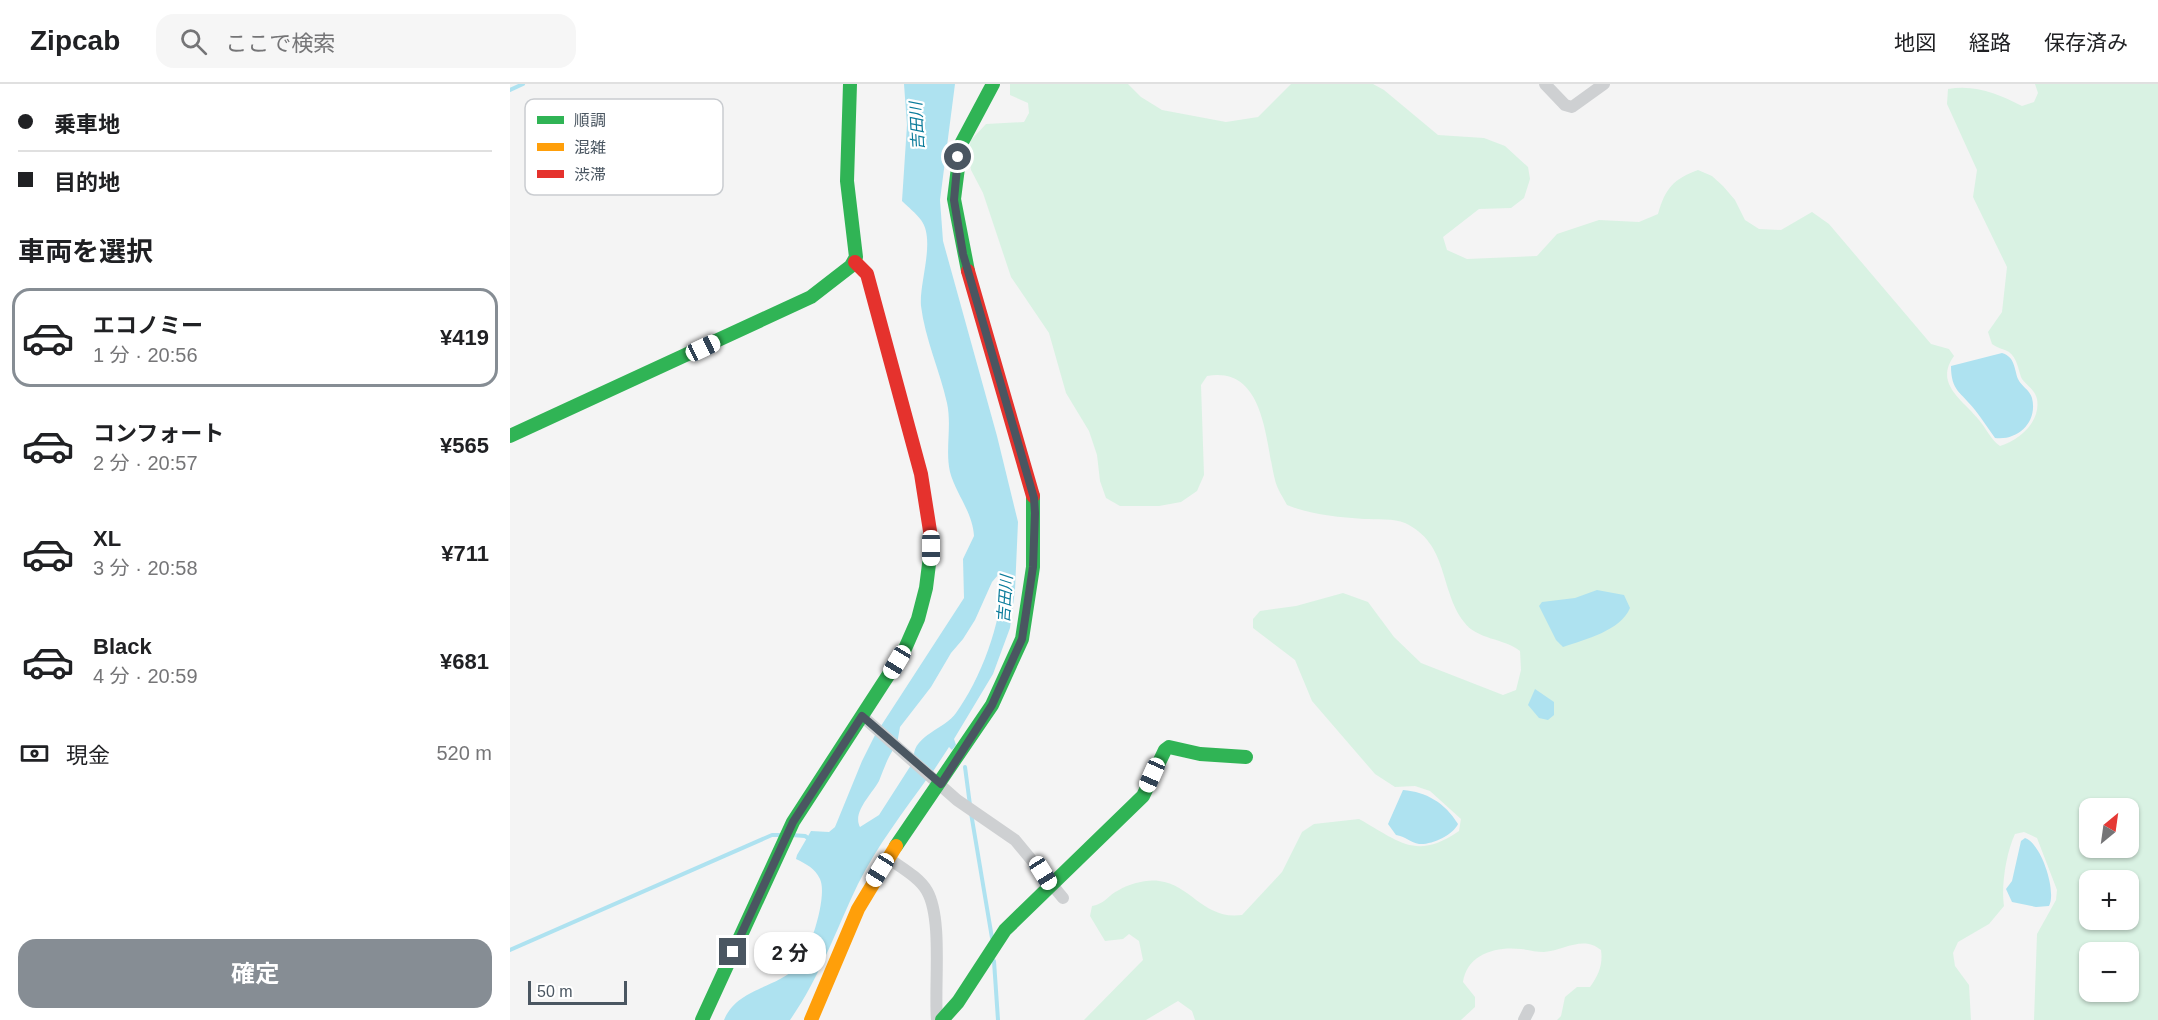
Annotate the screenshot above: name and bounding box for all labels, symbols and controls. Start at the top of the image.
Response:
search box [156,14,576,68]
text: Zipcab [30,25,120,56]
icon: search [177,25,210,58]
text: ここで検索 [225,31,335,56]
text: 地図 [1894,31,1936,54]
text: 経路 [1969,31,2011,54]
text: 保存済み [2044,31,2128,54]
legend [525,99,723,195]
water label: 吉田川 [907,100,927,150]
text: 乗車地 [54,112,120,137]
text: 順調 [574,112,606,129]
text: 混雑 [574,139,606,156]
route start [944,143,971,170]
text: 渋滞 [574,166,606,183]
text: 目的地 [54,170,120,195]
text: 車両を選択 [18,237,153,267]
icon: car [21,311,75,365]
text: エコノミー [93,313,203,338]
text: ¥419 [440,325,489,350]
car [683,332,723,364]
text: 1 分 · 20:56 [93,344,198,366]
icon: car [21,419,75,473]
text: コンフォート [93,421,224,446]
text: ¥565 [440,433,489,458]
text: 2 分 · 20:57 [93,452,198,474]
text: XL [93,526,121,551]
icon: car [21,527,75,581]
car [922,530,940,566]
text: ¥711 [441,541,489,566]
text: 3 分 · 20:58 [93,557,198,579]
water label: 吉田川 [995,572,1015,624]
text: Black [93,634,152,659]
icon: car [21,635,75,689]
car [880,642,914,682]
text: ¥681 [440,649,489,674]
text: 4 分 · 20:59 [93,665,198,687]
icon: cash [18,737,51,770]
text: 520 m [436,742,492,764]
text: 現金 [66,743,110,768]
car [1136,755,1168,795]
north arrow [2079,798,2139,858]
map controls [2079,798,2139,1002]
car [863,850,897,890]
car [1026,853,1060,893]
button: + [2079,870,2139,930]
callout: 2 分 [754,931,826,973]
route end [719,938,746,965]
button: 確定 [18,939,492,1008]
text: 2 分 [772,942,808,964]
button: − [2079,942,2139,1002]
scale bar [528,978,627,1006]
text: 50 m [537,983,573,1000]

